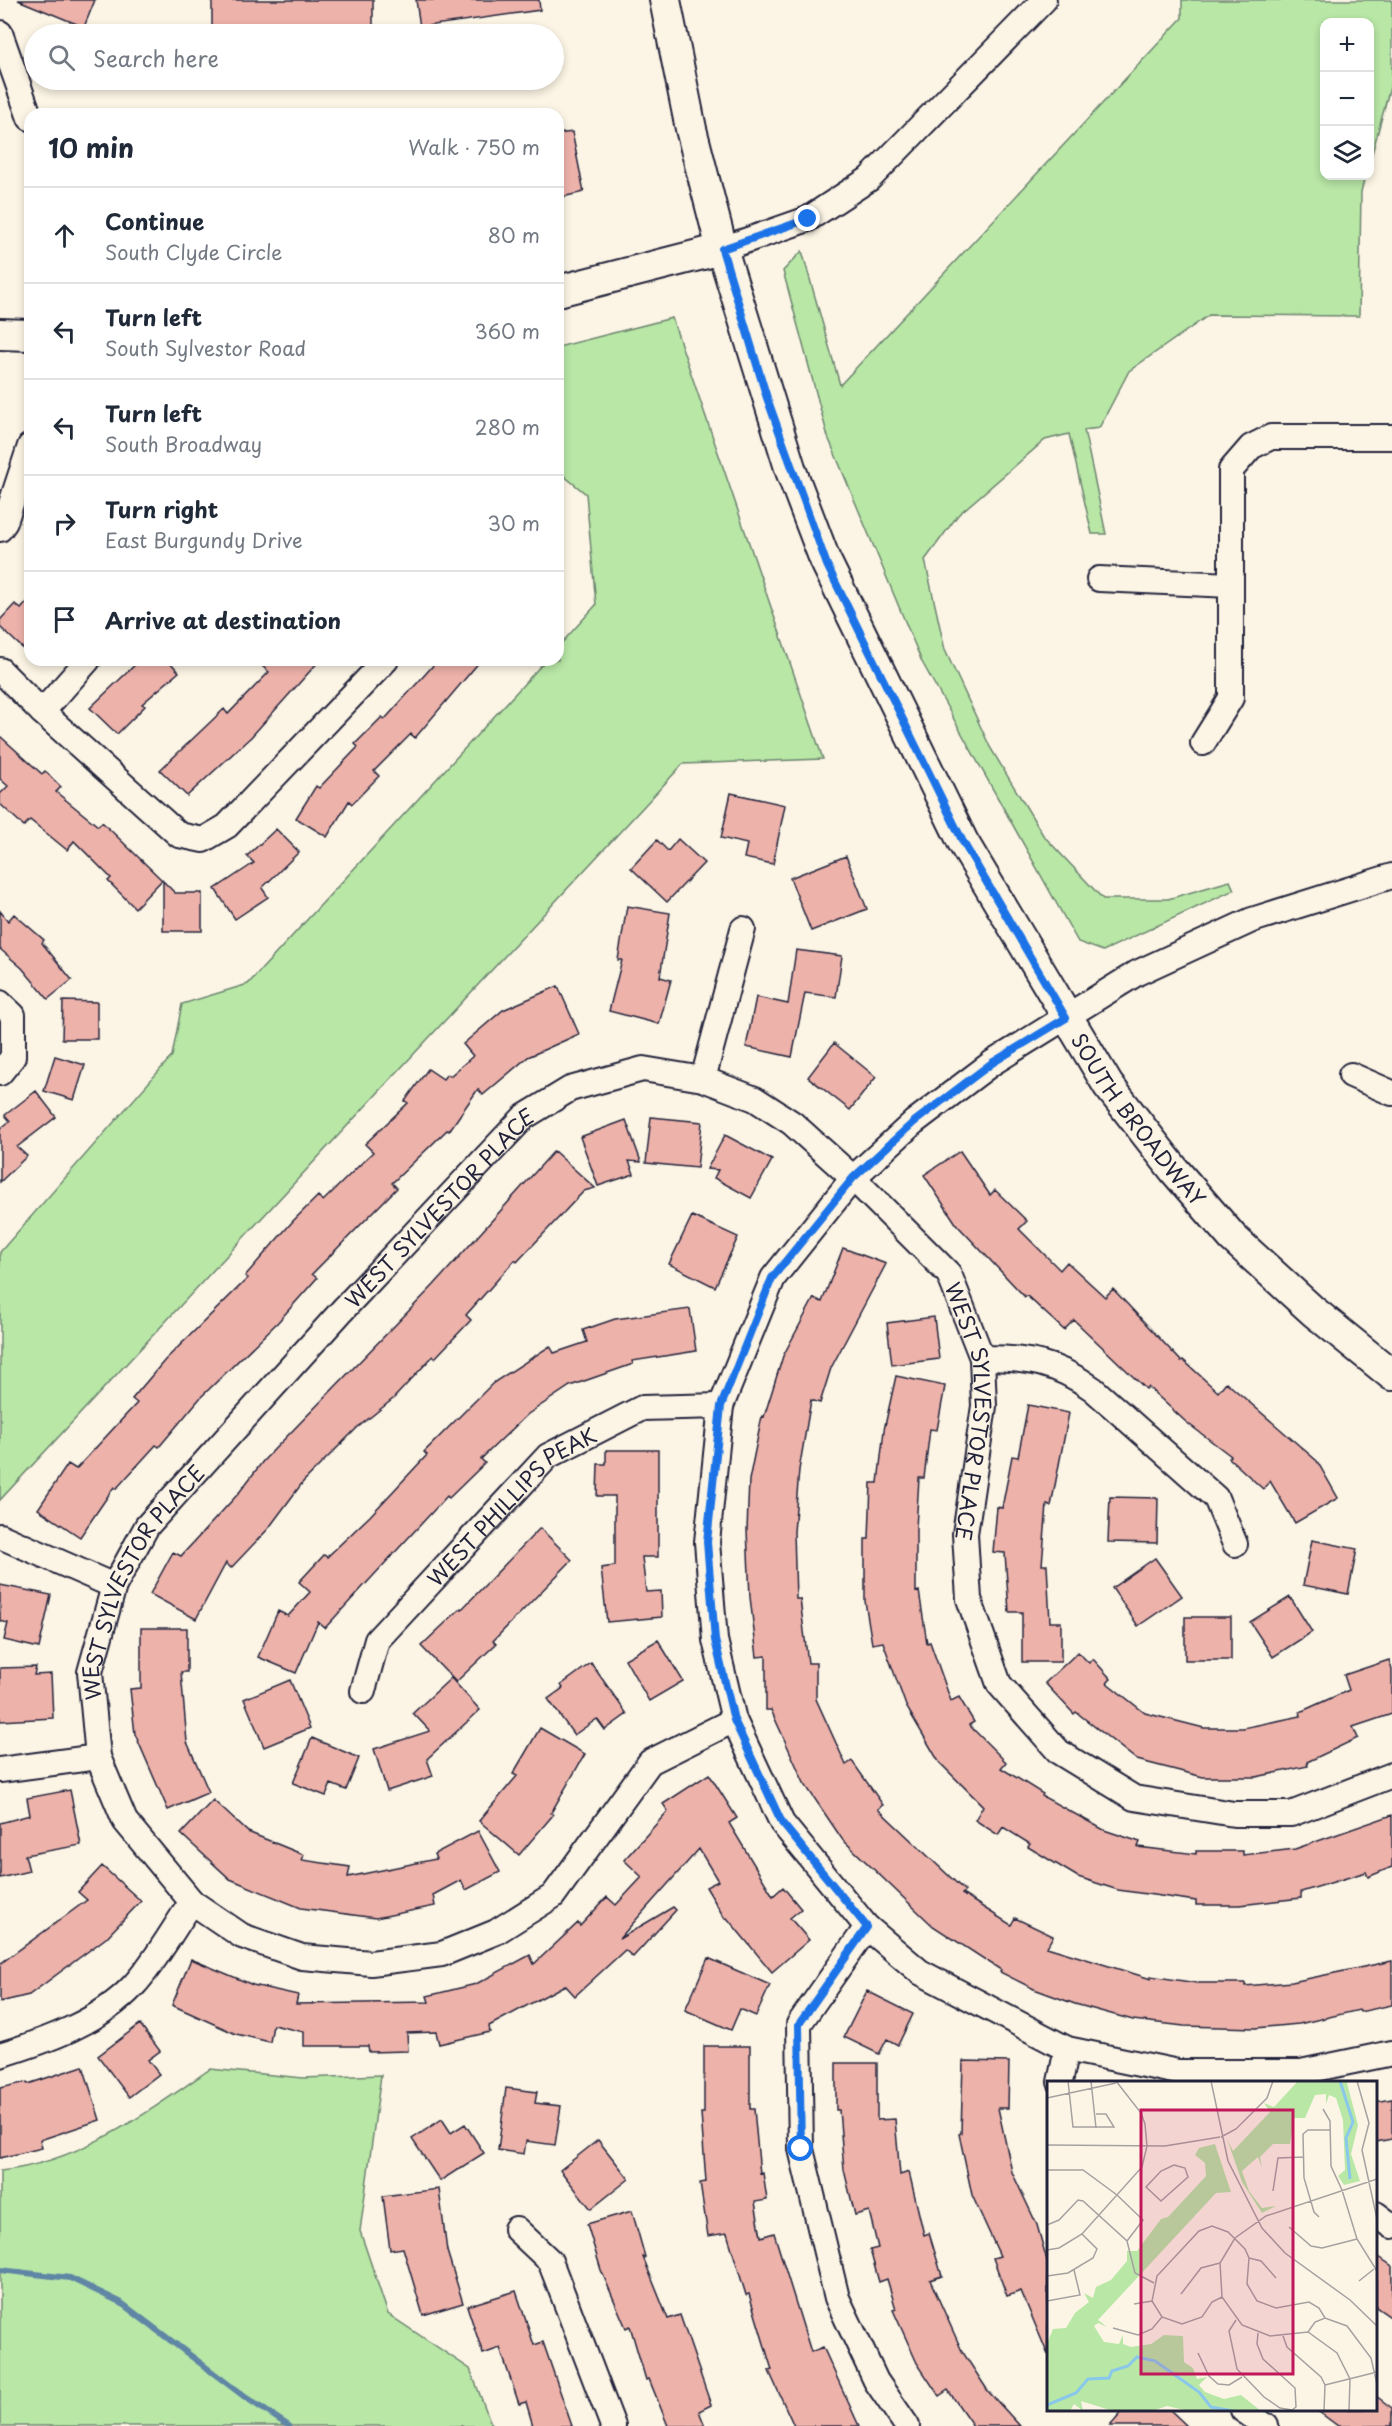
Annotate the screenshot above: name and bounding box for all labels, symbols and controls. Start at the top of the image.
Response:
map controls [1320,18,1374,180]
button: + [1320,18,1374,72]
search box [24,24,564,90]
icon: search [45,41,78,74]
text: Search here [93,41,219,74]
button: − [1320,72,1374,126]
button: layers [1320,126,1374,180]
text: 10 min [48,128,134,167]
text: Walk · 750 m [408,132,540,162]
text: Continue [105,204,204,237]
route end [794,205,820,231]
icon: ahead [48,219,81,252]
text: 80 m [488,220,540,250]
text: South Clyde Circle [105,237,282,267]
text: Turn left [105,300,202,333]
icon: left [48,315,81,348]
text: 360 m [474,316,540,346]
text: South Sylvestor Road [105,333,306,363]
text: Turn left [105,396,202,429]
icon: left [48,411,81,444]
text: 280 m [475,412,540,442]
text: South Broadway [105,429,262,459]
text: Turn right [105,492,218,525]
icon: right [48,507,81,540]
text: 30 m [487,508,540,538]
text: East Burgundy Drive [105,525,303,555]
icon: arrive [48,603,81,636]
text: Arrive at destination [105,603,341,636]
street label: SOUTH BROADWAY [1064,1027,1214,1213]
street label: WEST SYLVESTOR PLACE [337,1099,539,1315]
street label: WEST SYLVESTOR PLACE [938,1277,1000,1543]
street label: WEST PHILLIPS PEAK [419,1418,602,1593]
street label: WEST SYLVESTOR PLACE [73,1457,212,1702]
inset map [1047,2081,1377,2411]
route start [787,2135,813,2161]

